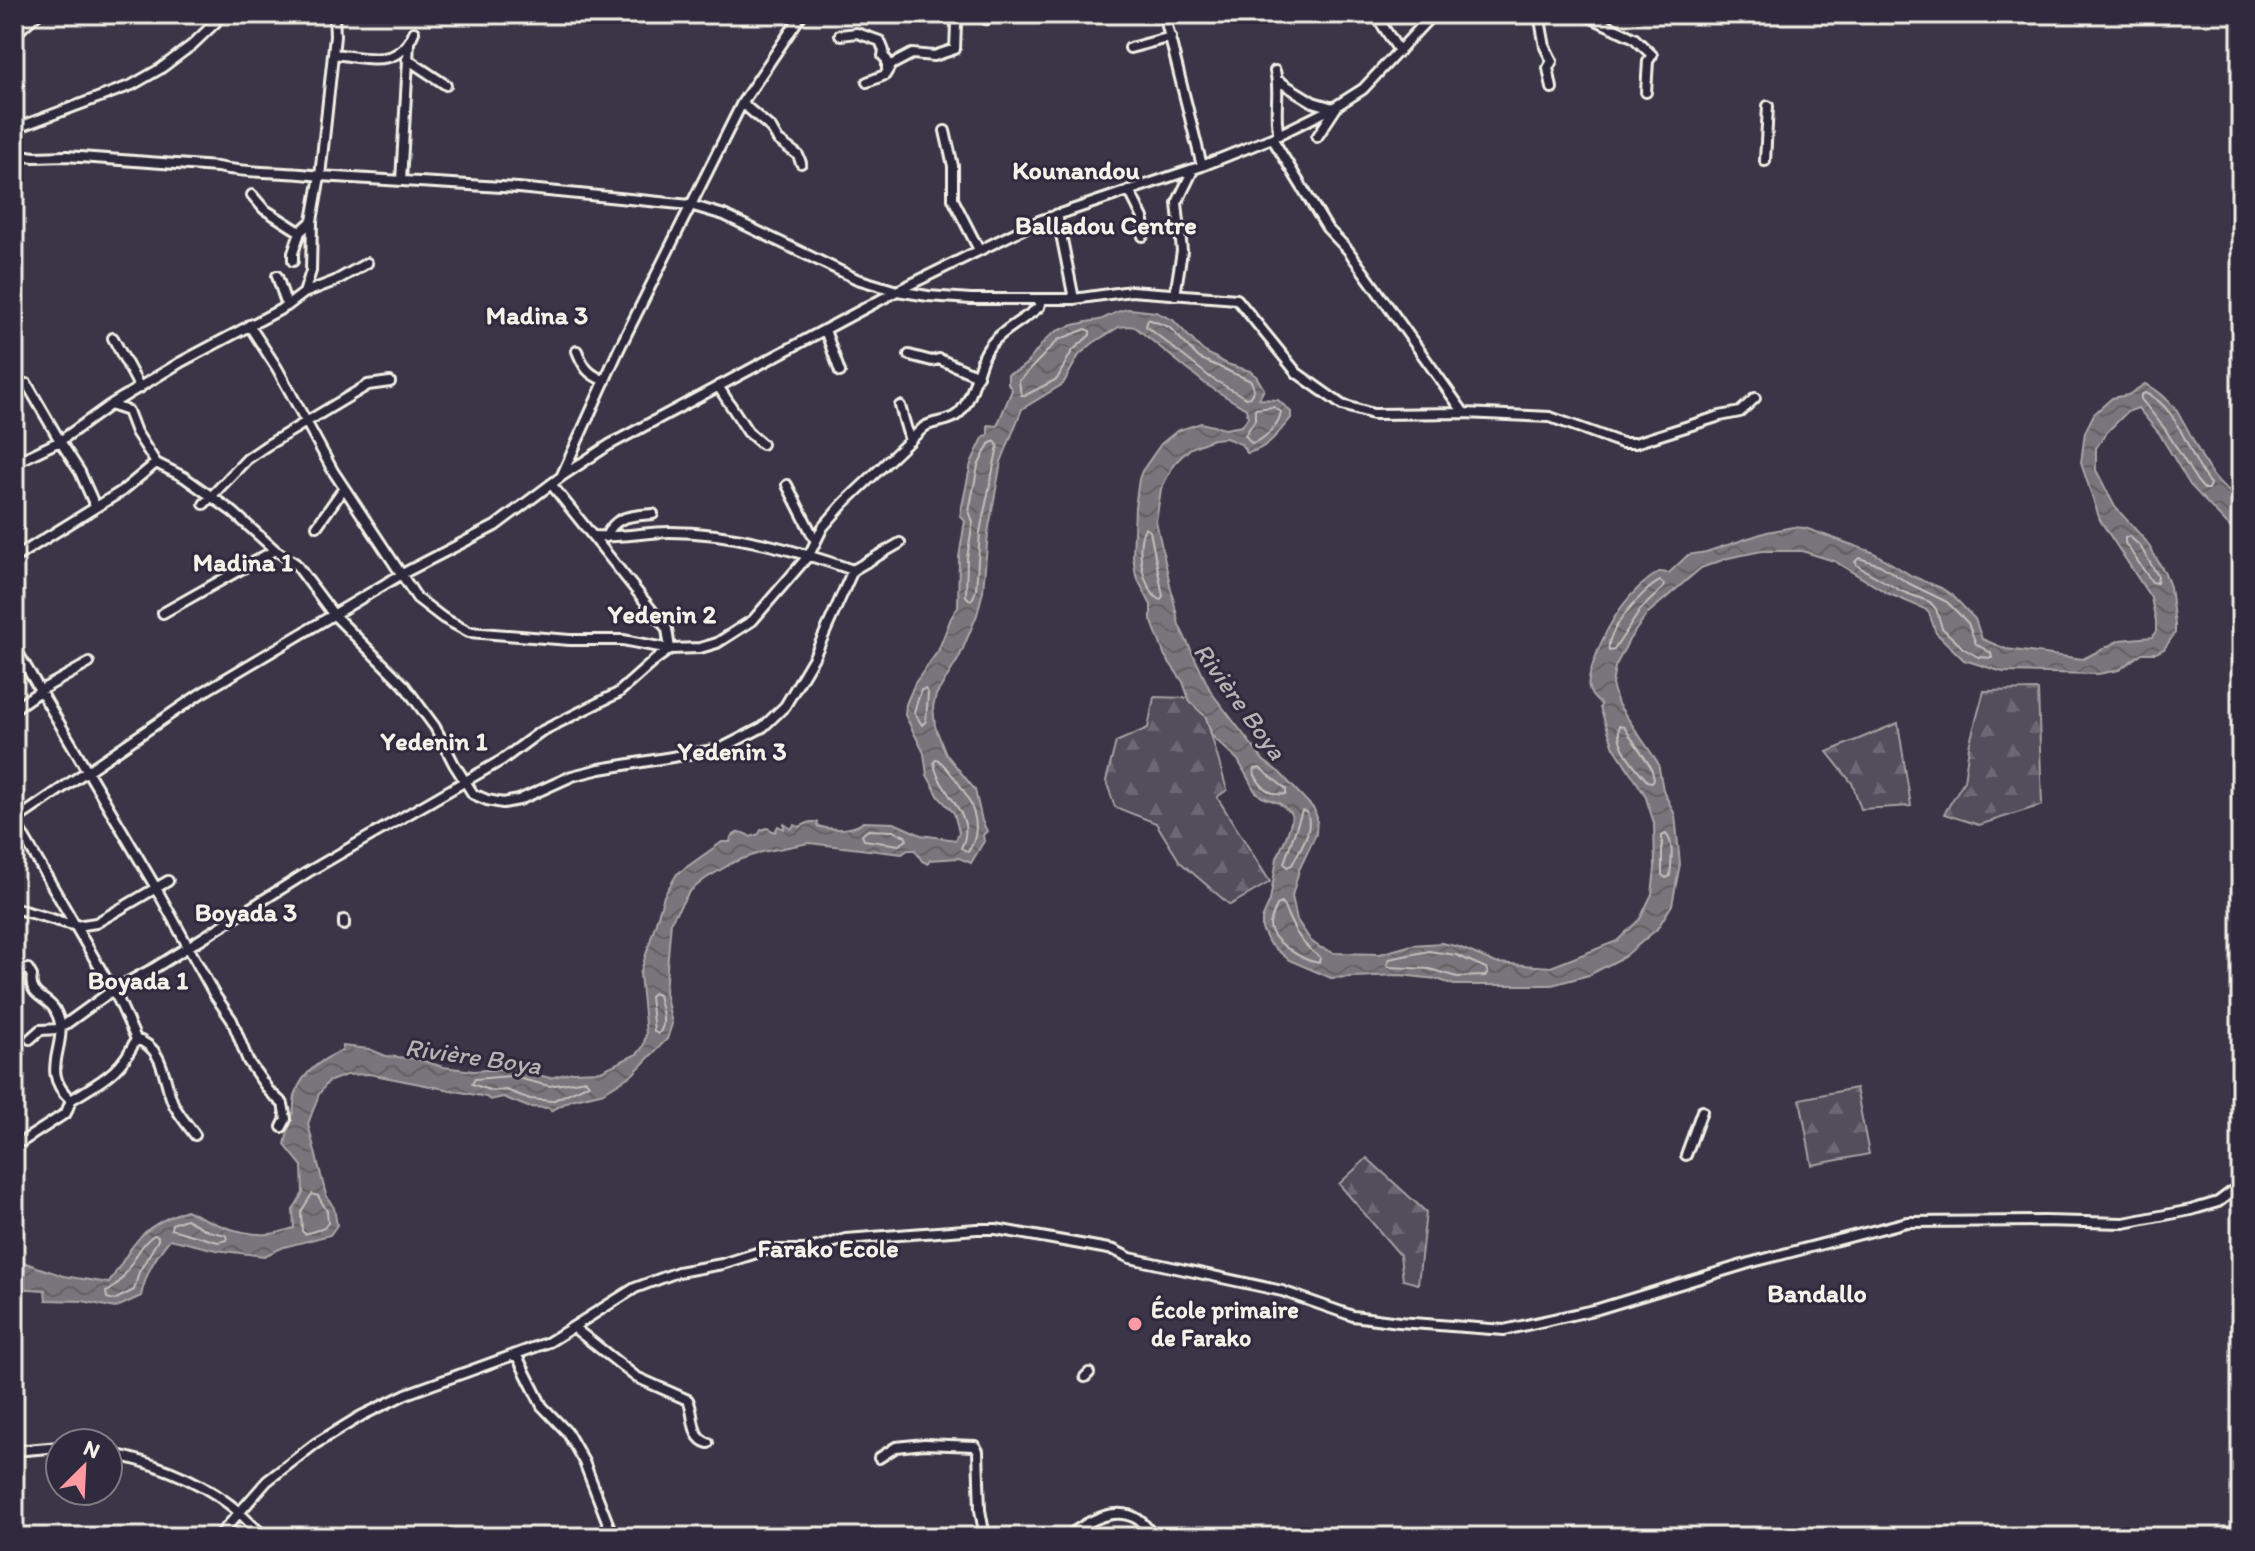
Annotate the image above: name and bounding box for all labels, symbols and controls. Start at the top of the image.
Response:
district label: Kounandou [1012,154,1141,186]
district label: Balladou Centre [1015,209,1197,241]
district label: Madina 3 [486,299,588,331]
district label: Madina 1 [193,546,293,578]
district label: Yedenin 2 [607,598,717,630]
water label: Rivière Boya [1187,636,1294,767]
district label: Yedenin 1 [379,725,488,757]
district label: Yedenin 3 [676,735,787,767]
district label: Boyada 3 [195,896,297,928]
district label: Boyada 1 [88,964,188,996]
water label: Rivière Boya [403,1031,544,1082]
district label: Farako Ecole [758,1232,899,1264]
district label: Bandallo [1767,1277,1867,1309]
place label: École primaire de Farako [1151,1295,1299,1352]
marker: École primaire de Farako [1126,1315,1144,1333]
north arrow [44,1427,124,1507]
text: N [80,1434,104,1465]

